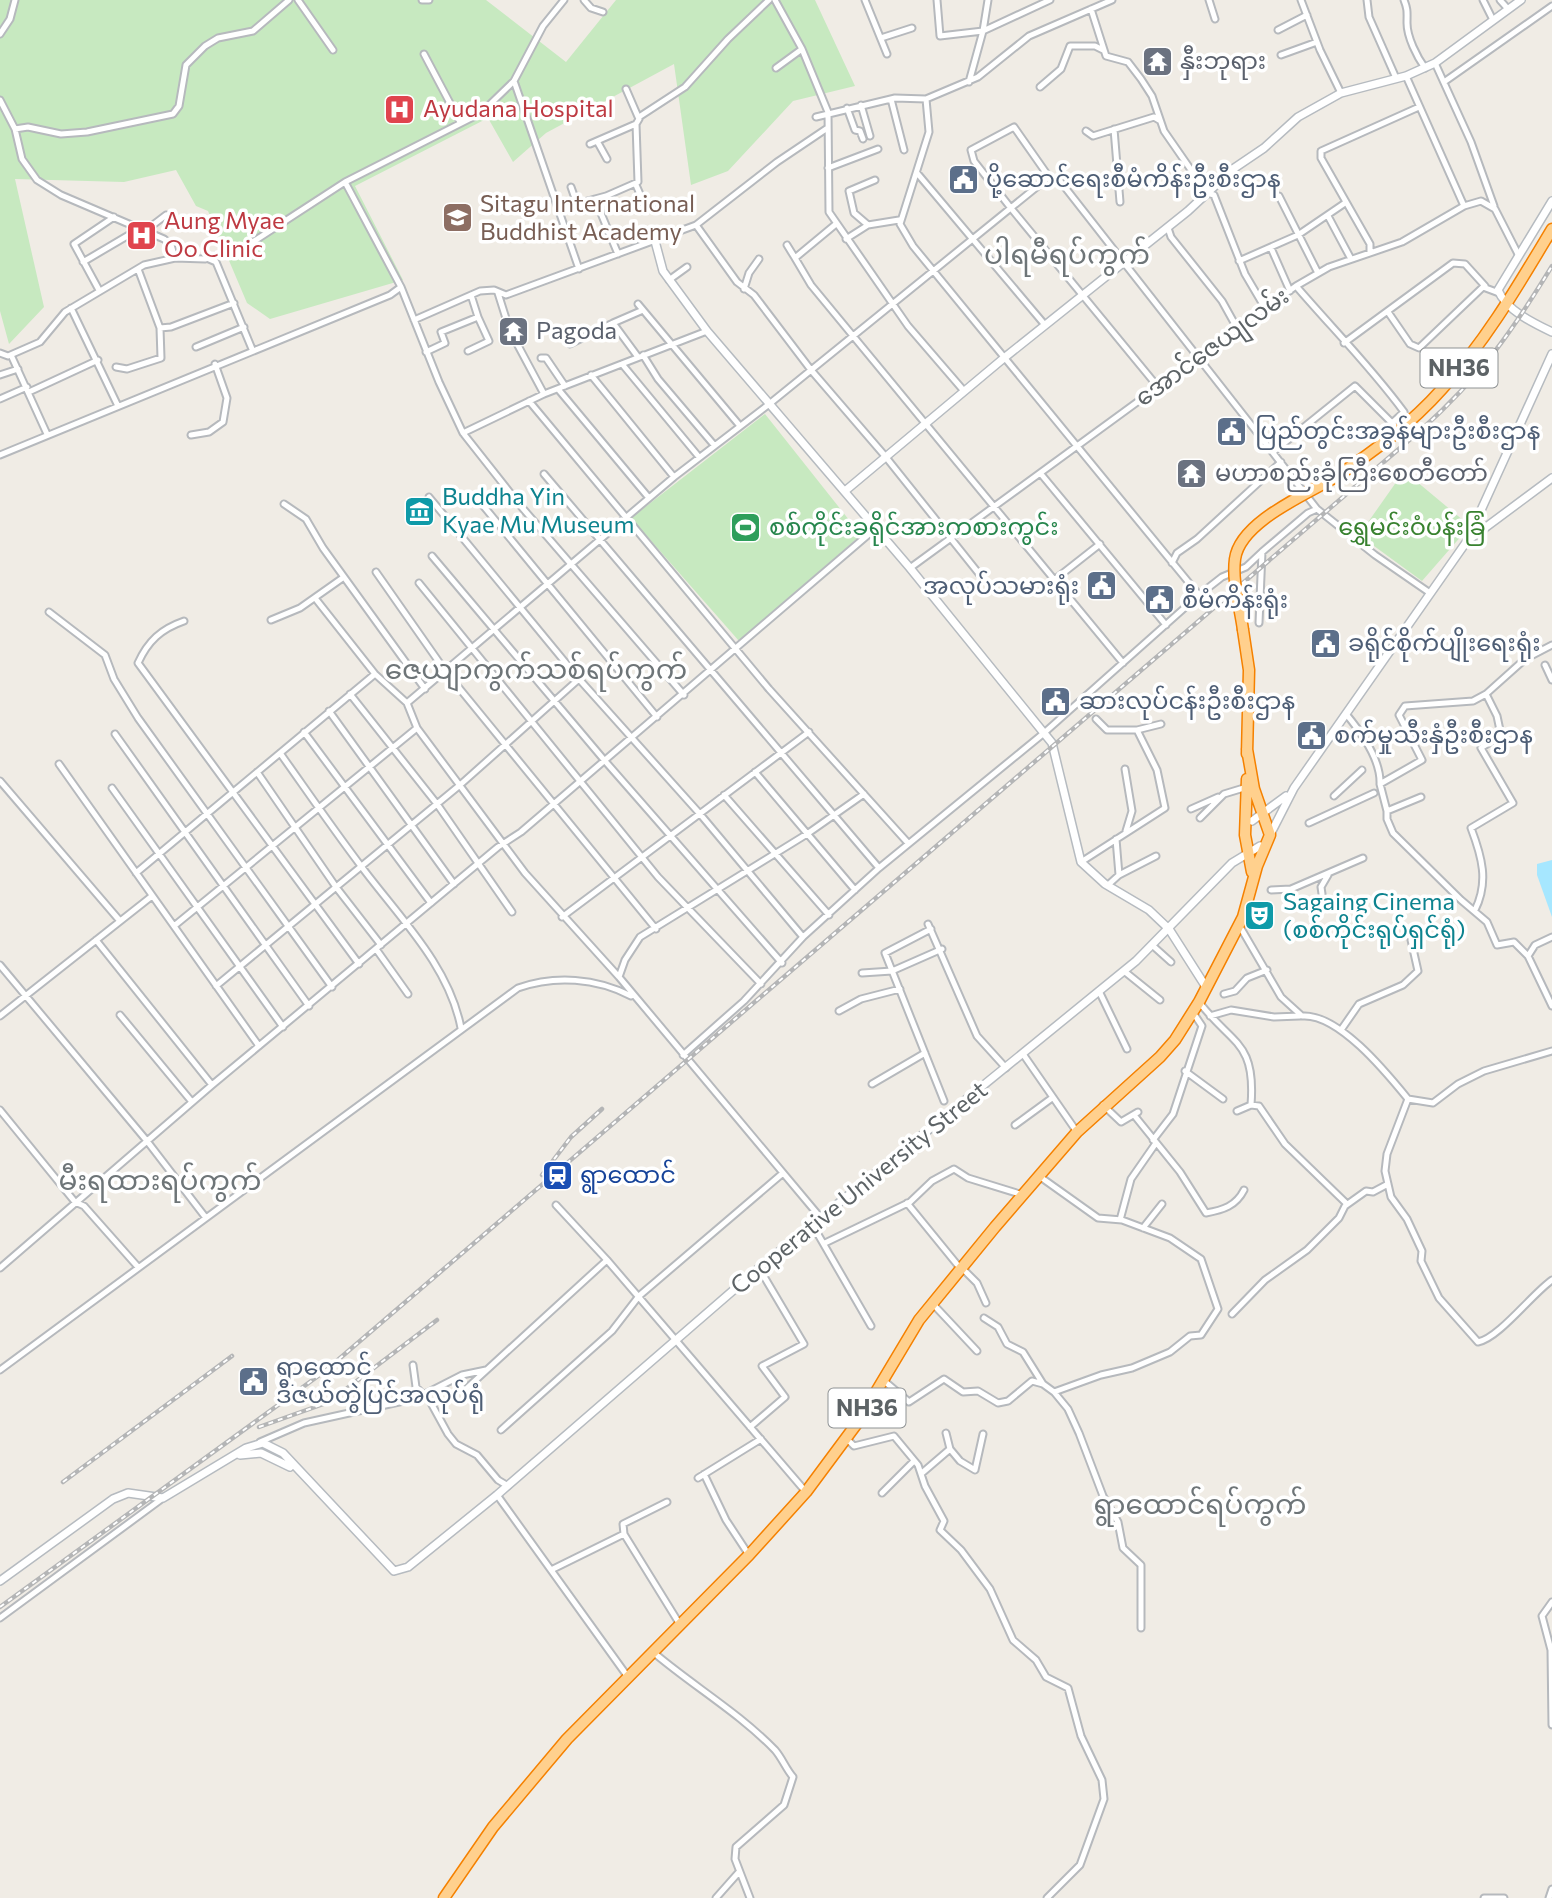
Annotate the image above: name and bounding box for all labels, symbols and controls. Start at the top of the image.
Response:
temple icon: နှီးဘုရား [1140,44,1174,78]
place label: နှီးဘုရား [1180,45,1266,80]
hospital icon: Ayudana Hospital [383,92,417,126]
place label: Ayudana Hospital [423,93,614,122]
public building icon: ပို့ဆောင်ရေးစီမံကိန်းဦးစီးဌာန [946,162,980,196]
place label: ပို့ဆောင်ရေးစီမံကိန်းဦးစီးဌာန [986,163,1281,198]
place label: Sitagu International Buddhist Academy [480,188,695,245]
school or university icon: Sitagu International Buddhist Academy [440,201,474,235]
place label: Aung Myae Oo Clinic [164,205,285,262]
hospital icon: Aung Myae Oo Clinic [124,218,158,252]
district label: ပါရမီရပ်ကွက် [984,236,1150,277]
street label: အောင်ဇေယျလမ်း [1129,280,1297,416]
temple icon: Pagoda [496,314,530,348]
place label: Pagoda [536,315,617,344]
road number: NH36 [1420,348,1498,388]
public building icon: ပြည်တွင်းအခွန်များဦးစီးဌာန [1215,414,1249,448]
place label: ပြည်တွင်းအခွန်များဦးစီးဌာန [1255,415,1540,450]
temple icon: မဟာစည်းခုံကြီးစေတီတော် [1175,456,1209,490]
place label: မဟာစည်းခုံကြီးစေတီတော် [1215,457,1488,492]
place label: Buddha Yin Kyae Mu Museum [442,481,634,538]
museum icon: Buddha Yin Kyae Mu Museum [402,494,436,528]
sports icon: စစ်ကိုင်းခရိုင်အားကစားကွင်း [729,510,763,544]
place label: စစ်ကိုင်းခရိုင်အားကစားကွင်း [769,511,1058,546]
park label: ရွှေမင်းဝံပန်းခြံ [1338,511,1486,546]
public building icon: အလုပ်သမားရုံး [1085,569,1119,603]
place label: အလုပ်သမားရုံး [923,570,1079,605]
public building icon: စီမံကိန်းရုံး‌ [1142,583,1176,617]
place label: စီမံကိန်းရုံး‌ [1182,584,1288,619]
public building icon: ခရိုင်စိုက်ပျိုးရေးရုံး [1308,626,1342,660]
place label: ခရိုင်စိုက်ပျိုးရေးရုံး [1348,627,1541,662]
district label: ဇေယျာကွက်သစ်ရပ်ကွက် [385,651,687,692]
public building icon: ဆားလုပ်ငန်းဦးစီးဌာန [1039,684,1073,718]
place label: ဆားလုပ်ငန်းဦးစီးဌာန [1079,685,1295,720]
public building icon: စက်မှုသီးနှံဦးစီးဌာန [1294,718,1328,752]
place label: စက်မှုသီးနှံဦးစီးဌာန [1334,719,1533,754]
place label: Sagaing Cinema (စစ်ကိုင်းရုပ်ရှင်ရုံ) [1283,886,1465,949]
theatre icon: Sagaing Cinema (စစ်ကိုင်းရုပ်ရှင်ရုံ) [1243,899,1277,933]
street label: Cooperative University Street [724,1074,992,1299]
station icon: ရွာထောင် [540,1158,574,1192]
place label: ရွာထောင် [580,1159,676,1194]
district label: မီးရထားရပ်ကွက် [58,1162,262,1203]
place label: ရွာထောင် ဒီဇယ်တွဲပြင်အလုပ်ရုံ [276,1351,484,1414]
public building icon: ရွာထောင် ဒီဇယ်တွဲပြင်အလုပ်ရုံ [236,1364,270,1398]
road number: NH36 [828,1388,906,1428]
district label: ရွာထောင်ရပ်ကွက် [1094,1486,1306,1527]

